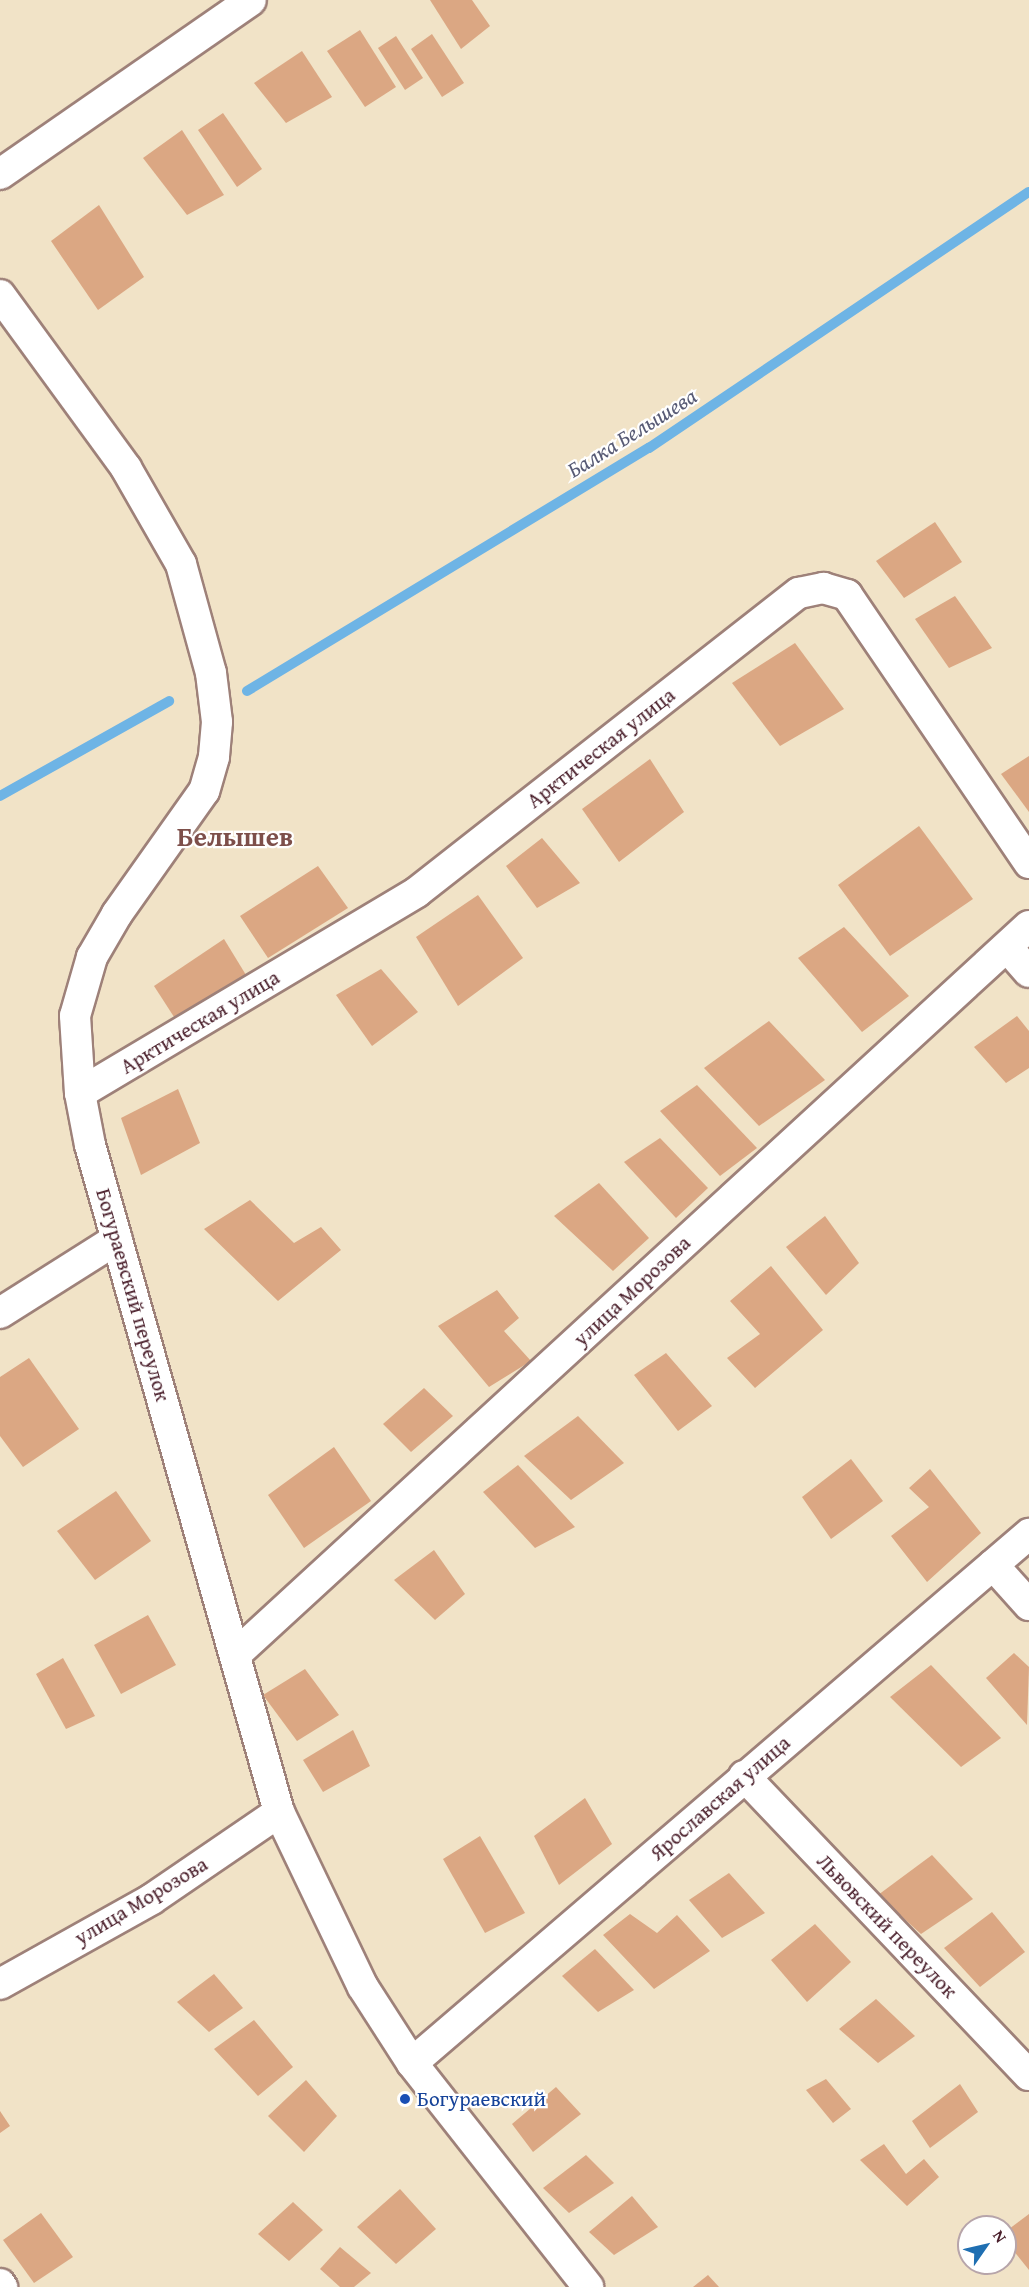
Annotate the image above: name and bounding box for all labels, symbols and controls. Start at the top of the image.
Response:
water label: Балка Белышева [562,383,702,483]
street label: Арктическая улица [522,682,680,814]
district label: Белышев [177,821,293,853]
street label: Арктическая улица [116,965,284,1079]
street label: Богураевский переулок [91,1186,175,1404]
street label: улица Морозова [568,1230,696,1352]
street label: Ярославская улица [645,1730,795,1866]
street label: Львовский переулок [812,1848,962,2004]
street label: улица Морозова [70,1851,212,1951]
place label: Богураевский [417,2086,546,2112]
marker: Богураевский [398,2092,412,2106]
north arrow [957,2215,1017,2275]
text: N [987,2225,1013,2247]

